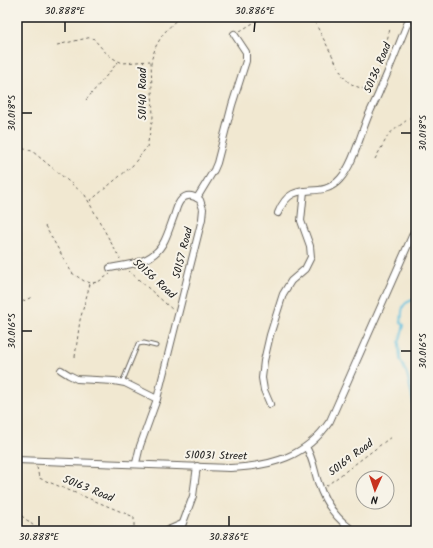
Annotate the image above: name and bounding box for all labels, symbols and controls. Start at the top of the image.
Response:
text: 30.888°E [45,3,86,19]
text: 30.886°E [235,3,276,19]
street label: 50136 Road [359,39,397,96]
street label: 50140 Road [134,67,152,120]
text: 30.018°S [4,94,20,131]
text: 30.018°S [415,114,431,151]
street label: 50157 Road [168,225,198,281]
street label: 50156 Road [128,254,180,304]
text: 30.016°S [4,313,20,349]
text: 30.016°S [415,333,431,369]
street label: 50169 Road [324,435,378,481]
street label: 510031 Street [185,446,248,466]
north arrow [355,470,395,510]
street label: 50163 Road [60,471,117,508]
text: N [371,490,378,508]
text: 30.888°E [19,529,60,545]
text: 30.886°E [209,529,250,545]

